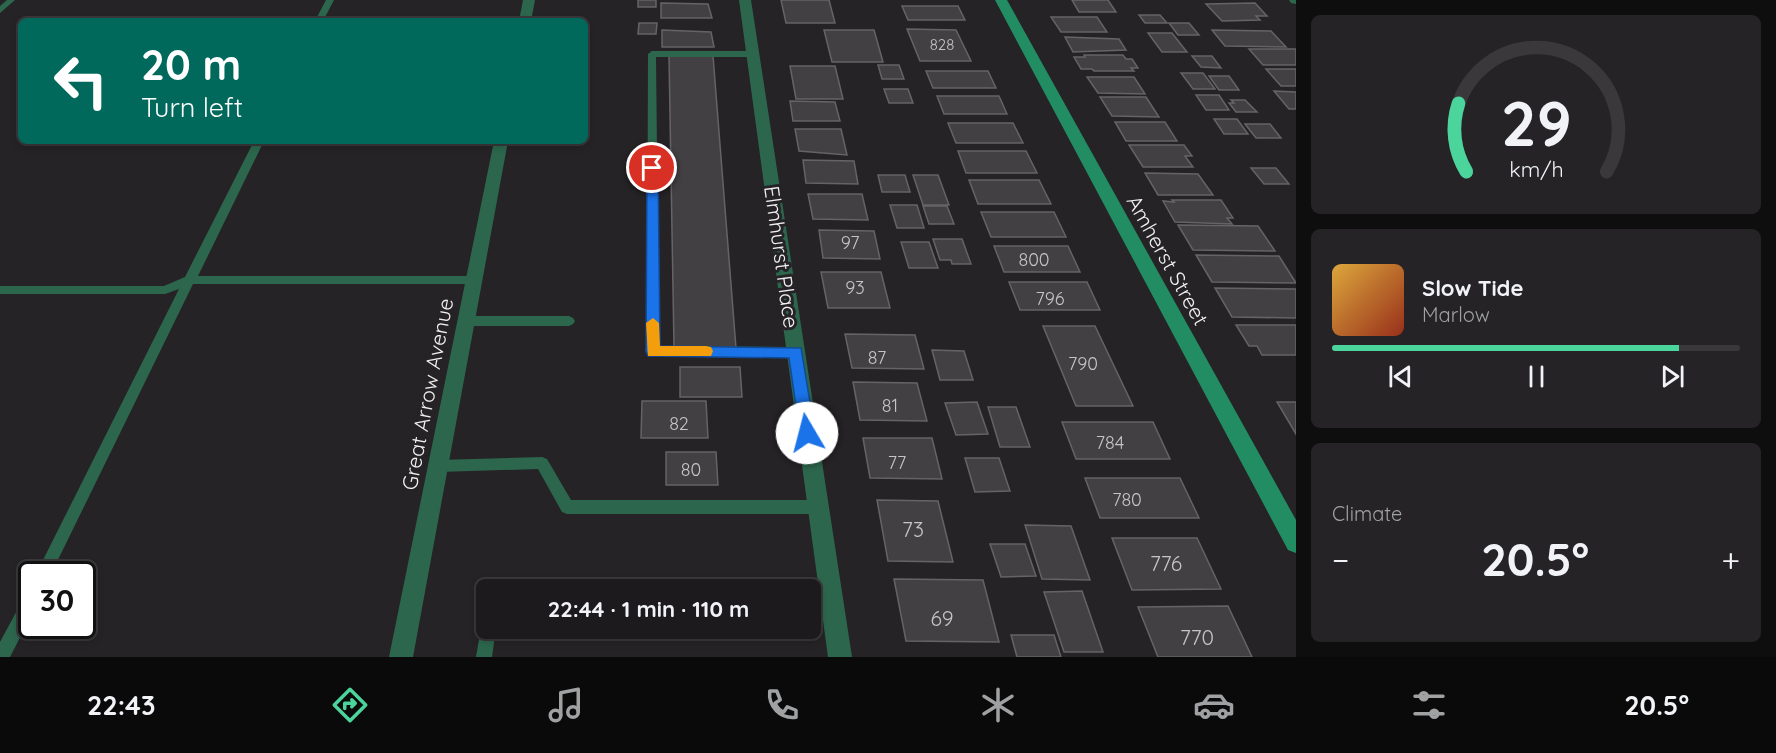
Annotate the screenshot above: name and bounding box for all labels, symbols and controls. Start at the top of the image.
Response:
house number: 828 [930,35,954,54]
text: 20 m [141,38,241,91]
icon: left [42,42,120,120]
text: 29 [1501,84,1571,162]
text: Turn left [141,90,243,124]
pin [626,142,677,193]
icon: arrive [635,151,668,184]
text: km/h [1509,156,1563,182]
street label: Elmhurst Place [759,184,805,330]
street label: Amherst Street [1122,190,1214,330]
house number: 97 [841,231,859,254]
house number: 800 [1018,248,1050,271]
text: Slow Tide [1422,274,1523,302]
house number: 93 [845,276,865,299]
house number: 796 [1036,287,1065,310]
street label: Great Arrow Avenue [396,296,458,492]
text: Marlow [1422,302,1490,327]
house number: 87 [868,346,886,369]
house number: 790 [1068,352,1098,375]
icon: previous [1384,360,1417,393]
icon: pause [1520,360,1553,393]
icon: next [1656,360,1689,393]
house number: 81 [882,394,898,417]
position arrow [775,401,839,465]
house number: 82 [669,412,689,435]
house number: 784 [1096,431,1124,454]
house number: 77 [888,451,906,474]
house number: 80 [681,458,701,481]
house number: 780 [1112,488,1142,511]
text: Climate [1332,501,1402,526]
house number: 73 [902,516,924,542]
text: 20.5° [1481,531,1589,587]
text: − [1332,539,1349,580]
text: + [1721,539,1740,580]
house number: 776 [1150,550,1182,576]
speed limit sign: 30 [18,561,96,639]
text: 22:44 · 1 min · 110 m [548,595,749,623]
house number: 69 [930,605,954,631]
house number: 770 [1180,624,1214,650]
icon: directions [329,684,371,726]
icon: music [545,684,587,726]
icon: phone [761,684,803,726]
icon: climate [977,684,1019,726]
icon: car [1193,684,1235,726]
icon: filters [1408,684,1450,726]
text: 22:43 [87,688,155,722]
text: 20.5° [1624,688,1689,722]

